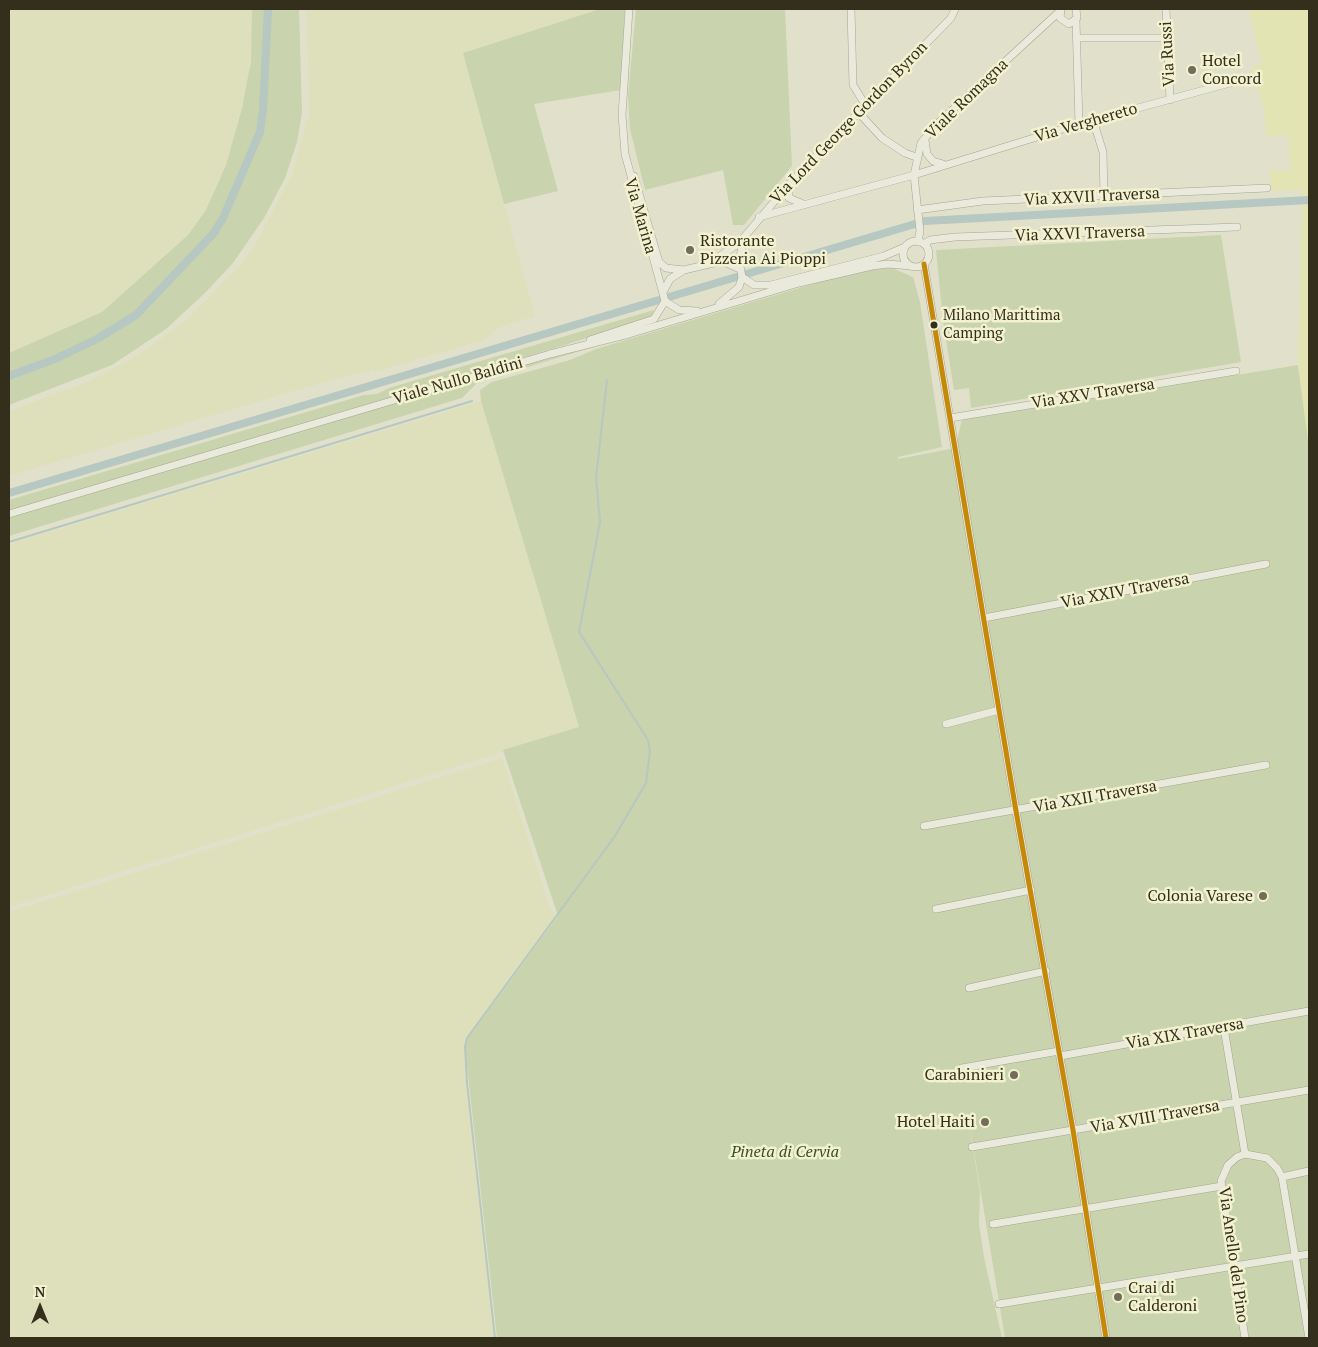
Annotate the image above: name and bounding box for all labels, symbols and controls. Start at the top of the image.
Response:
street label: Via Russi [1157,21,1179,87]
street label: Via Lord George Gordon Byron [766,38,932,208]
place label: Hotel Concord [1202,51,1261,89]
street label: Viale Romagna [922,55,1012,143]
marker: Hotel Concord [1186,64,1198,76]
street label: Via Verghereto [1032,99,1140,147]
street label: Via Marina [620,176,660,256]
street label: Via XXVII Traversa [1024,184,1160,210]
street label: Via XXVI Traversa [1015,222,1145,246]
place label: Ristorante Pizzeria Ai Pioppi [700,231,826,269]
marker: Ristorante Pizzeria Ai Pioppi [684,244,696,256]
place label: Milano Marittima Camping [943,307,1060,342]
marker: Milano Marittima Camping [929,320,939,330]
street label: Viale Nullo Baldini [391,353,525,409]
street label: Via XXV Traversa [1030,375,1156,413]
street label: Via XXIV Traversa [1059,569,1191,613]
street label: Via XXII Traversa [1032,777,1158,817]
place label: Colonia Varese [1147,886,1253,906]
marker: Colonia Varese [1257,890,1269,902]
street label: Via XIX Traversa [1125,1014,1245,1054]
place label: Carabinieri [925,1065,1004,1085]
marker: Carabinieri [1008,1069,1020,1081]
street label: Via XVIII Traversa [1089,1096,1221,1138]
place label: Hotel Haiti [897,1112,975,1132]
marker: Hotel Haiti [979,1116,991,1128]
park label: Pineta di Cervia [731,1142,839,1162]
street label: Via Anello del Pino [1214,1186,1252,1324]
place label: Crai di Calderoni [1128,1278,1197,1316]
north arrow [15,1282,65,1332]
text: N [35,1282,45,1301]
marker: Crai di Calderoni [1112,1291,1124,1303]

